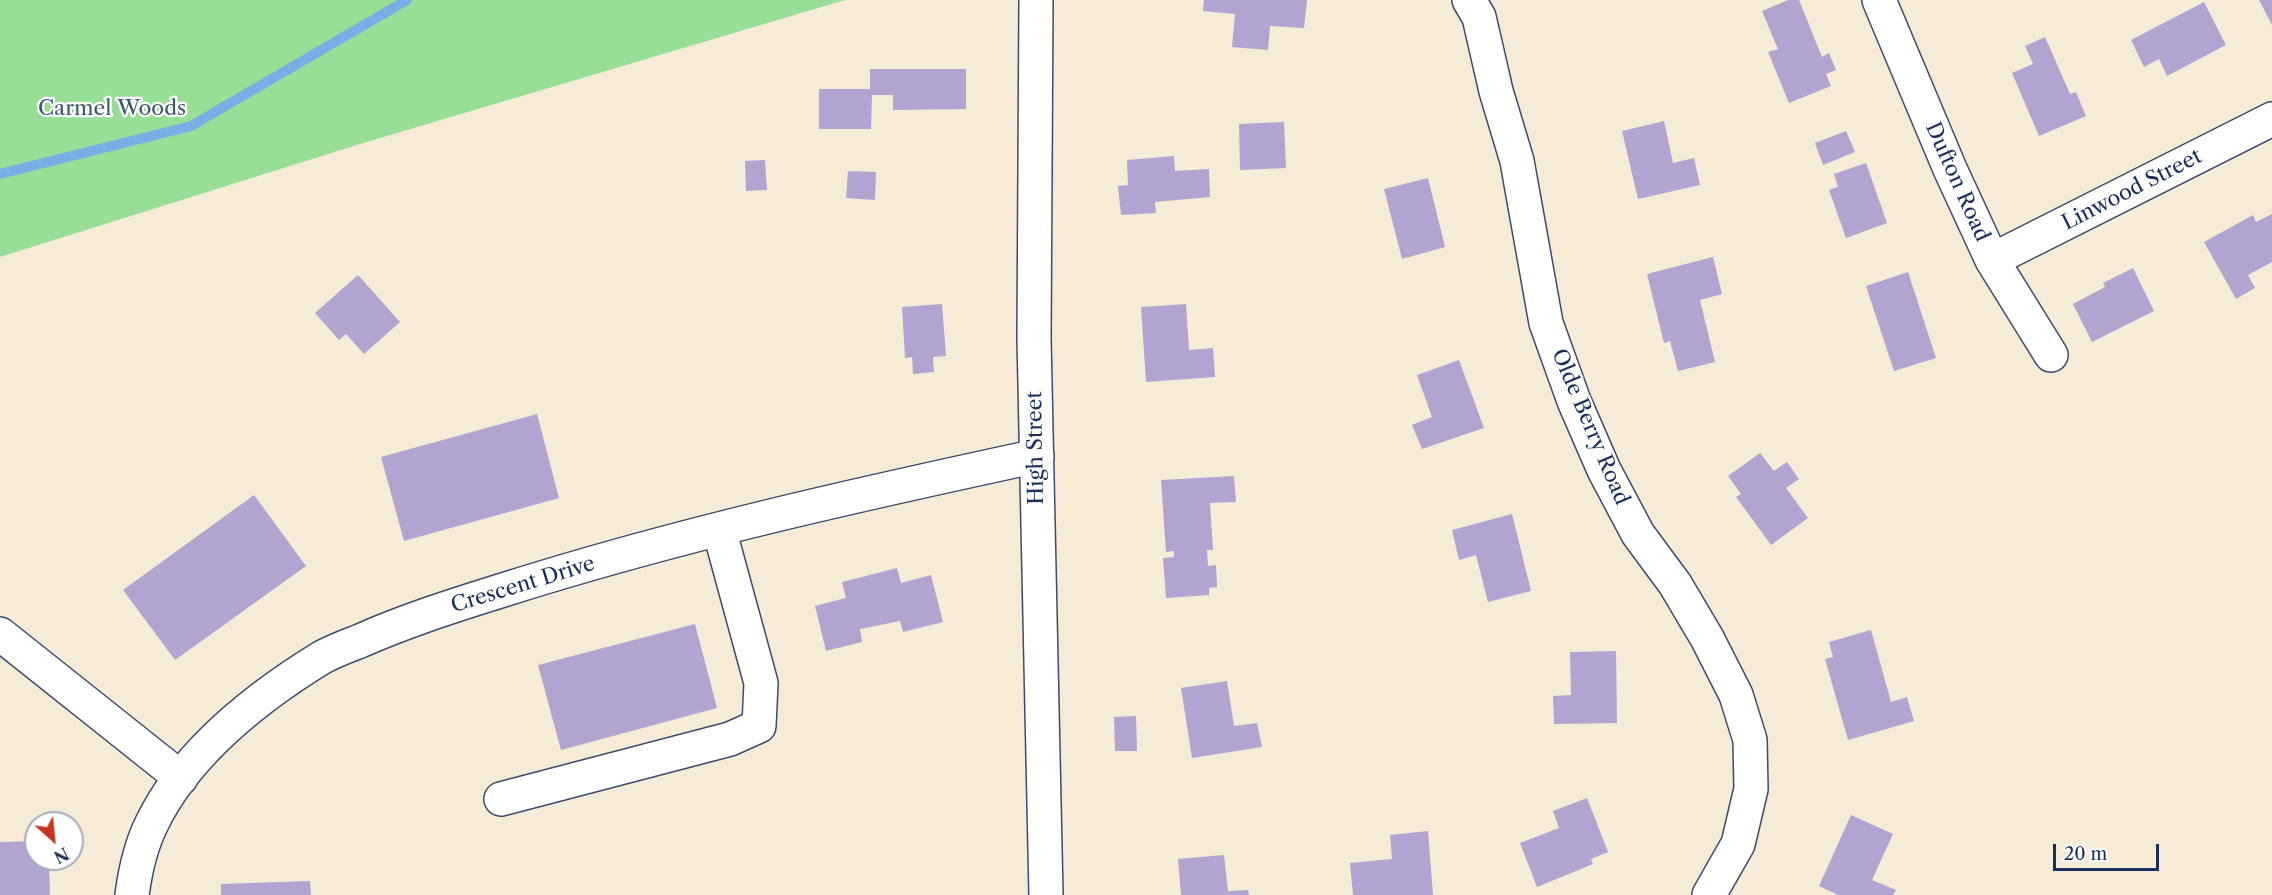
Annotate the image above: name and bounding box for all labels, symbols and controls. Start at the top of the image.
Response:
park label: Carmel Woods [38,96,186,122]
street label: Dufton Road [1919,118,1995,246]
street label: Linwood Street [2058,144,2206,236]
street label: Olde Berry Road [1546,345,1634,509]
street label: High Street [1022,391,1050,505]
street label: Crescent Drive [448,551,598,619]
north arrow [24,811,84,871]
scale bar [2056,832,2162,870]
text: N [51,843,72,867]
text: 20 m [2064,843,2107,865]

